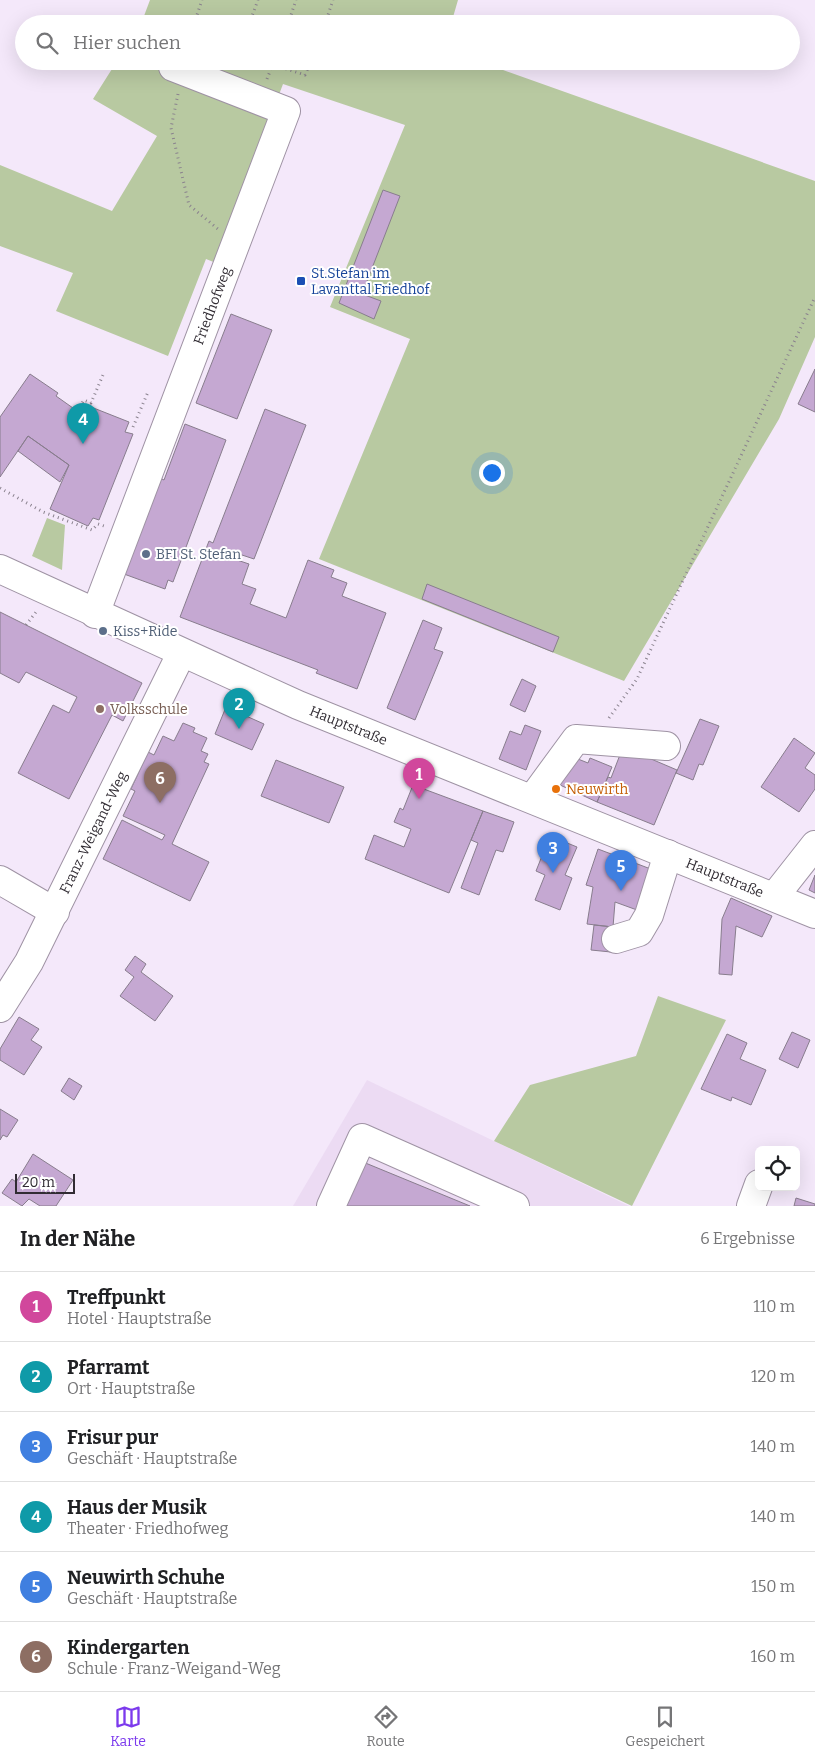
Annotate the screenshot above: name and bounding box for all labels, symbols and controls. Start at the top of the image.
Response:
search box [15,15,800,70]
icon: search [33,29,61,57]
text: Hier suchen [73,31,181,54]
street label: Friedhofweg [190,264,235,347]
place label: St.Stefan im Lavanttal Friedhof [311,265,430,298]
marker: St.Stefan im Lavanttal Friedhof [295,275,307,287]
pin: 4 [67,403,99,444]
your location [479,460,505,486]
place label: BFI St. Stefan [156,546,241,563]
marker: BFI St. Stefan [140,548,152,560]
place label: Kiss+Ride [113,623,177,640]
marker: Kiss+Ride [97,625,109,637]
pin: 2 [223,688,255,729]
place label: Volksschule [110,701,188,718]
street label: Hauptstraße [307,702,390,749]
marker: Volksschule [94,703,106,715]
pin: 1 [403,758,435,799]
pin: 6 [144,762,176,803]
street label: Franz-Weigand-Weg [56,768,130,896]
place label: Neuwirth [566,781,628,798]
marker: Neuwirth [550,783,562,795]
pin: 3 [537,832,569,873]
pin: 5 [605,850,637,891]
street label: Hauptstraße [683,854,766,901]
map controls [755,1146,800,1191]
button: locate [755,1146,800,1191]
scale bar [15,1171,75,1194]
text: 20 m [22,1174,55,1191]
text: In der Nähe [20,1226,135,1252]
text: 6 Ergebnisse [700,1229,795,1248]
text: Treffpunkt [67,1286,166,1309]
text: 1 [33,1297,39,1316]
text: 110 m [753,1297,795,1316]
text: Hotel · Hauptstraße [67,1309,211,1328]
text: Pfarramt [67,1356,150,1379]
text: 2 [31,1367,41,1386]
text: 120 m [751,1367,795,1386]
text: Ort · Hauptstraße [67,1379,195,1398]
text: Frisur pur [67,1426,159,1449]
text: 3 [31,1437,41,1456]
text: 140 m [750,1437,795,1456]
text: Geschäft · Hauptstraße [67,1449,237,1468]
text: Haus der Musik [67,1496,207,1519]
text: 4 [31,1507,41,1526]
text: 140 m [750,1507,795,1526]
text: Theater · Friedhofweg [67,1519,228,1538]
text: Neuwirth Schuhe [67,1566,225,1589]
text: 5 [32,1577,40,1596]
text: 150 m [751,1577,795,1596]
text: Geschäft · Hauptstraße [67,1589,237,1608]
text: Kindergarten [67,1636,189,1659]
text: 6 [31,1647,41,1666]
text: 160 m [750,1647,795,1666]
text: Schule · Franz-Weigand-Weg [67,1659,281,1678]
tab: Karte [110,1703,146,1750]
tab: Route [367,1703,405,1750]
tab: Gespeichert [625,1703,705,1750]

